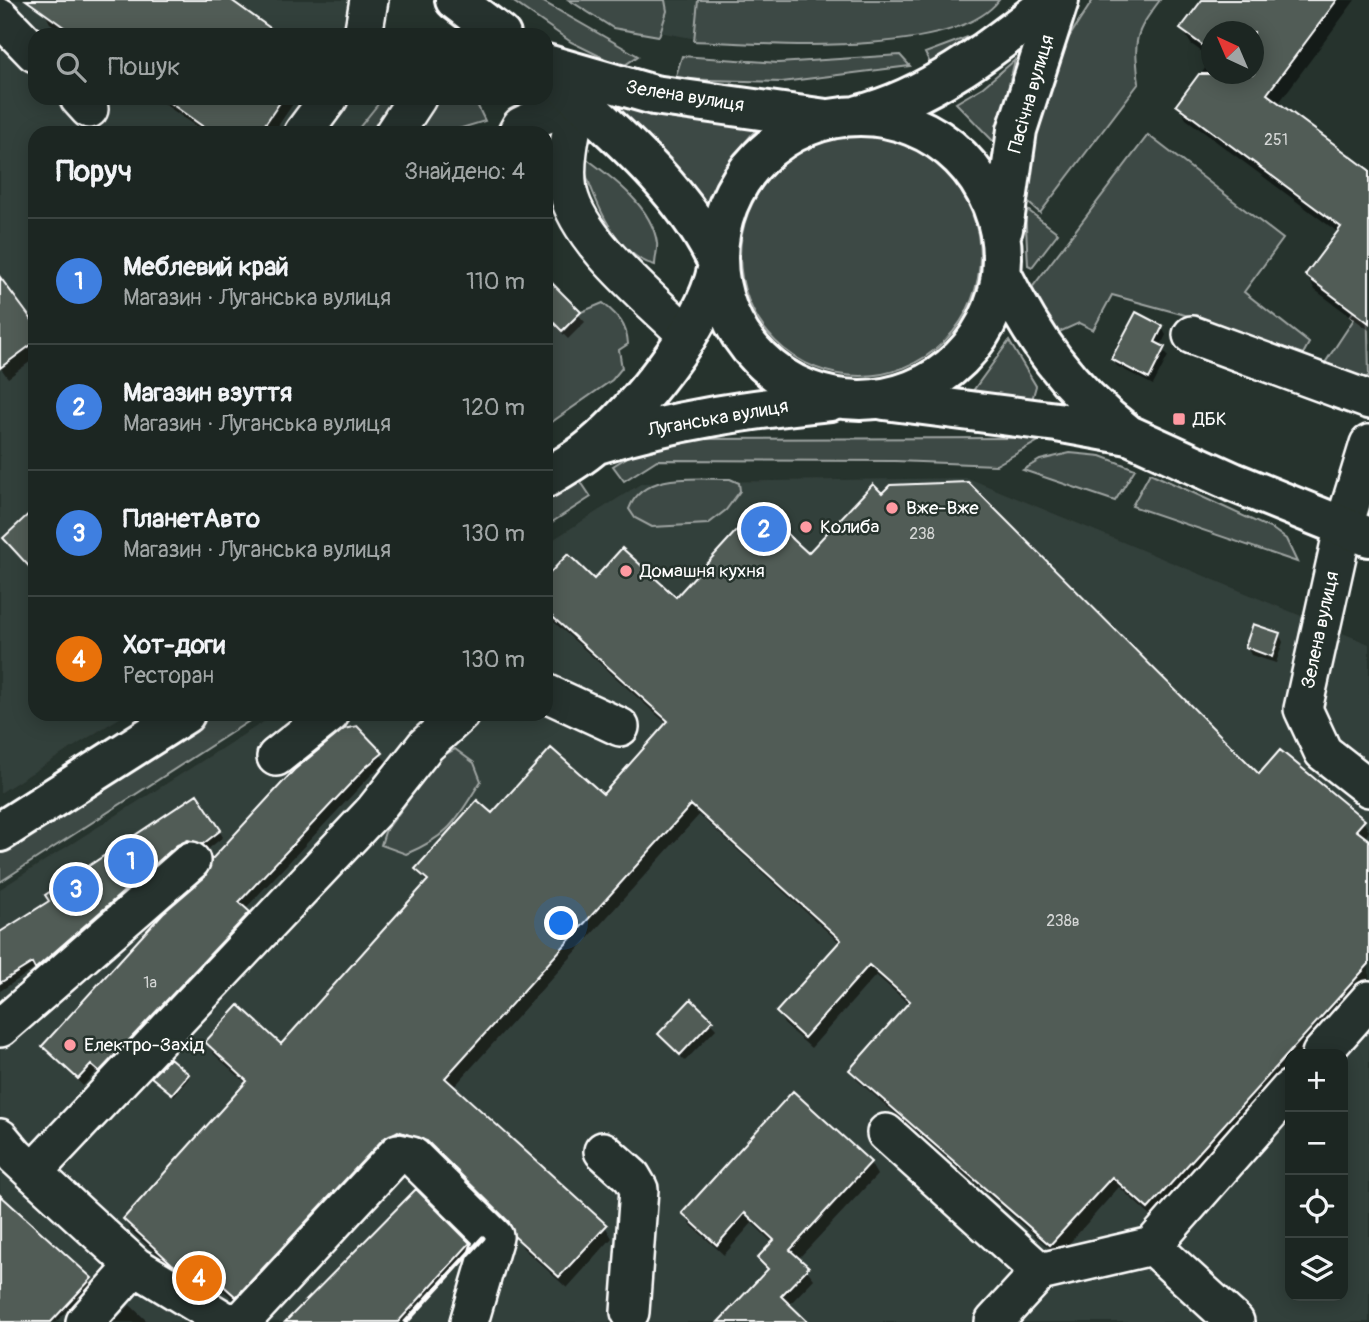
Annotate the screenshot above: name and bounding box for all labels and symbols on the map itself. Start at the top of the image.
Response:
north arrow [1201,21,1264,84]
street label: Пасічна вулиця [1003,32,1059,156]
street label: Зелена вулиця [624,75,746,117]
house number: 251 [1264,130,1288,150]
street label: Луганська вулиця [645,394,790,442]
place label: ДБК [1192,407,1227,431]
marker: ДБК [1171,411,1187,427]
place label: Вже-Вже [906,496,979,520]
marker: Вже-Вже [884,500,900,516]
pin: 2 [741,503,787,555]
place label: Колиба [820,515,879,539]
marker: Колиба [798,519,814,535]
house number: 238 [909,524,935,544]
place label: Домашня кухня [639,559,765,583]
marker: Домашня кухня [618,563,634,579]
street label: Зелена вулиця [1296,569,1344,691]
pin: 1 [108,835,154,887]
pin: 3 [53,863,99,915]
your location [544,906,578,940]
house number: 238в [1046,911,1080,931]
house number: 1а [143,973,157,993]
place label: Електро-Захід [84,1033,205,1057]
marker: Електро-Захід [62,1037,78,1053]
pin: 4 [176,1252,222,1304]

